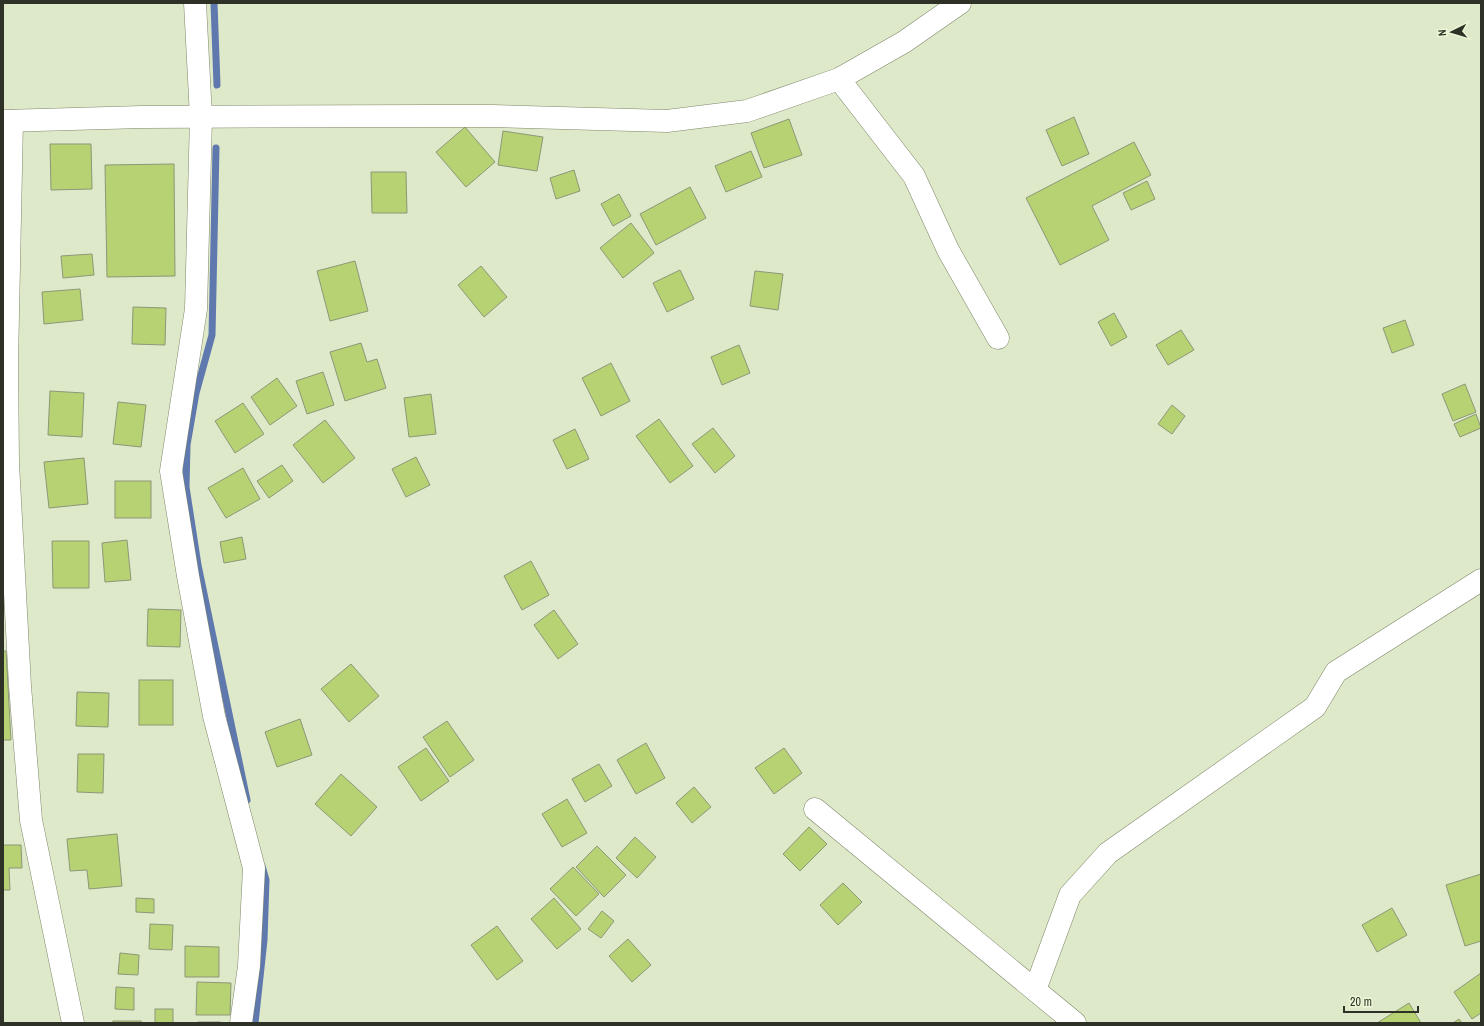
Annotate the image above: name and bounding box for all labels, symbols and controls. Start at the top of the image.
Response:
north arrow [1432,12,1472,52]
text: N [1435,29,1449,37]
scale bar [1344,988,1418,1014]
text: 20 m [1350,994,1372,1010]

